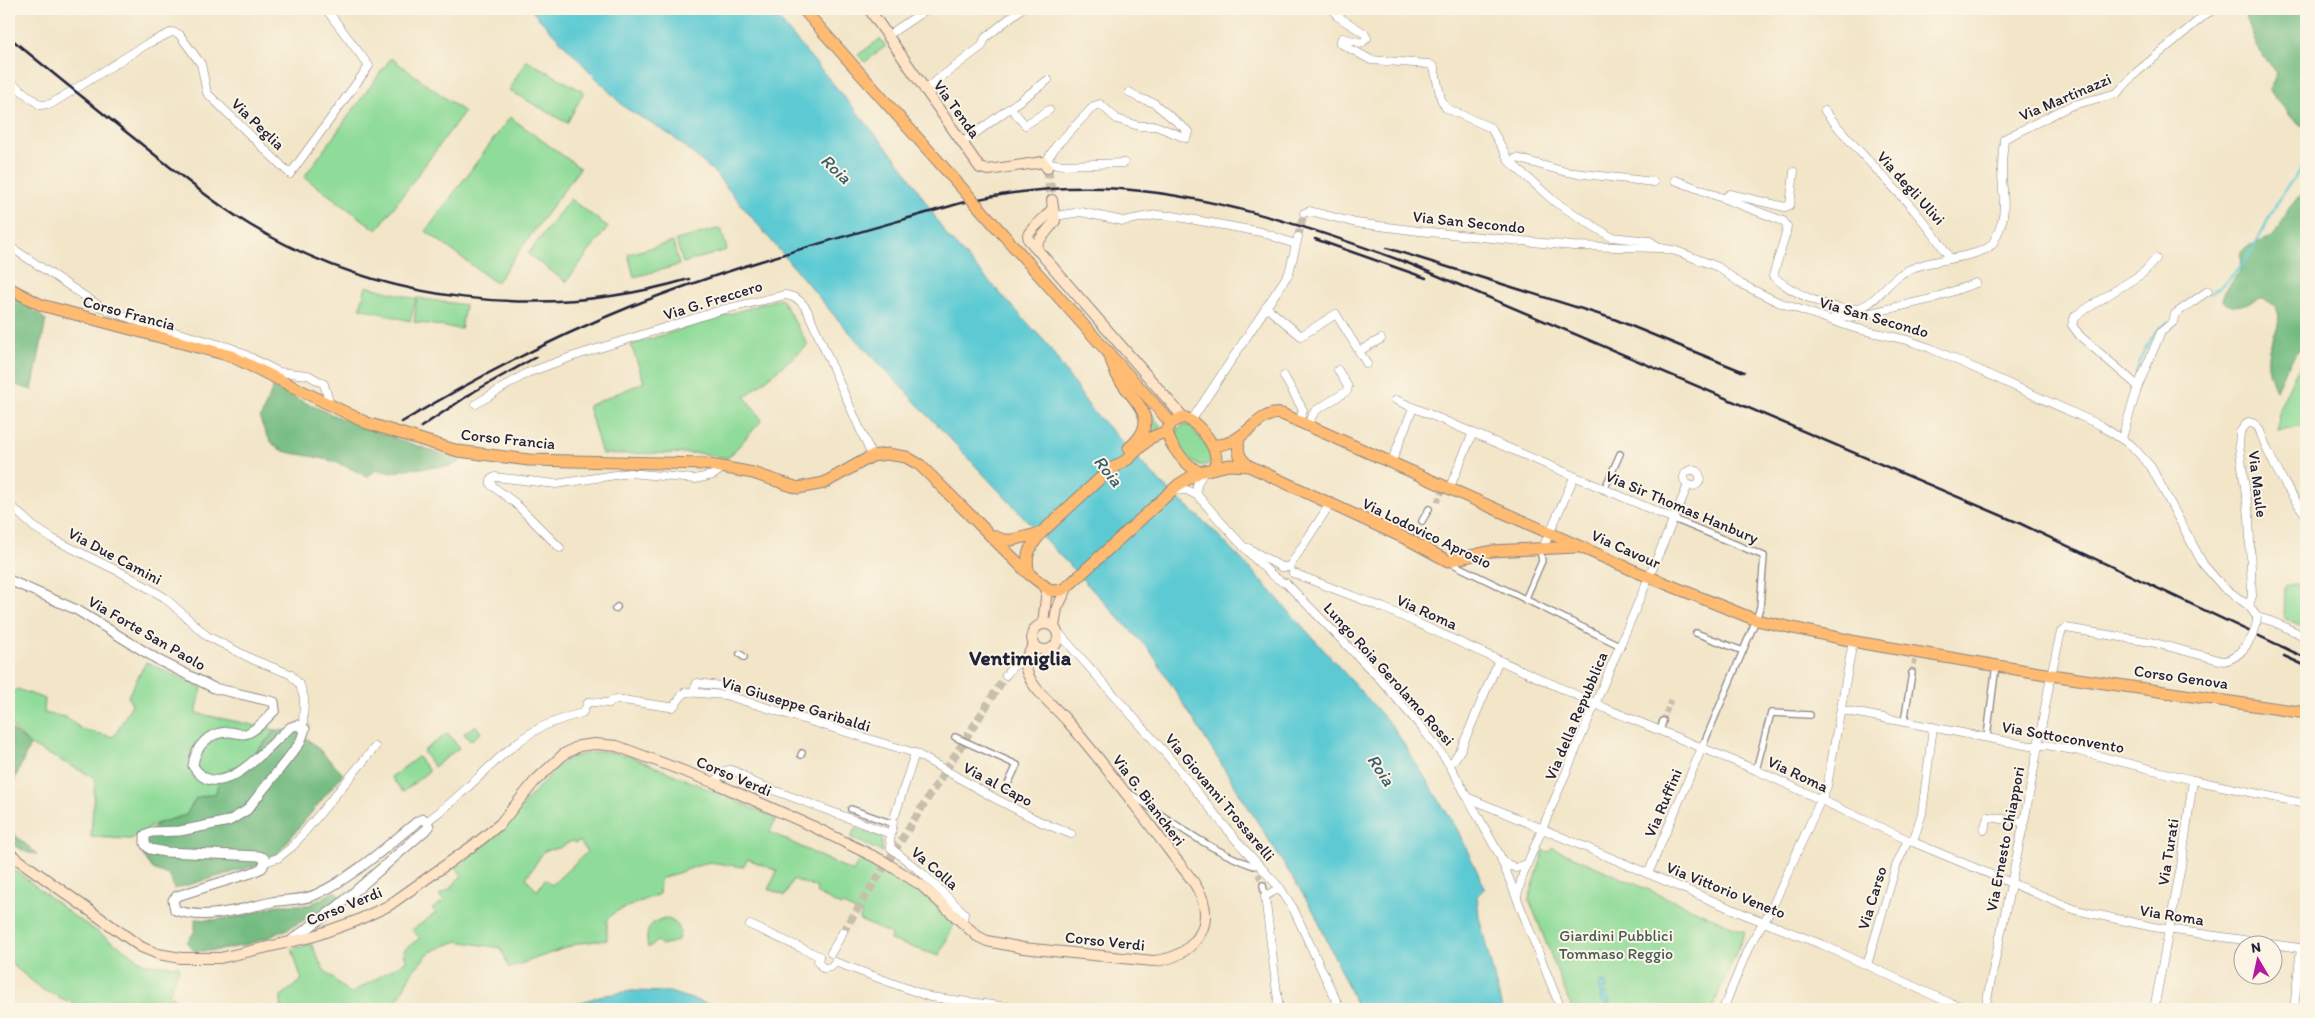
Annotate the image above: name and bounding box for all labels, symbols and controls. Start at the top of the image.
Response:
street label: Via Martinazzi [2016,69,2114,125]
street label: Via Tenda [929,76,985,142]
street label: Via Peglia [227,94,289,154]
street label: Via degli Ulivi [1873,147,1949,229]
water label: Roia [816,149,856,189]
street label: Via San Secondo [1412,207,1526,237]
street label: Via G. Freccero [661,276,765,324]
street label: Corso Francia [81,292,177,334]
street label: Via San Secondo [1817,292,1931,342]
street label: Corso Francia [460,425,556,453]
street label: Via Maule [2244,449,2272,519]
water label: Roia [1089,451,1128,492]
street label: Via Sir Thomas Hanbury [1603,466,1762,548]
street label: Via Lodovico Aprosio [1359,493,1495,573]
street label: Via Due Camini [65,523,165,589]
street label: Via Cavour [1588,525,1664,573]
street label: Via Roma [1394,590,1461,634]
street label: Via Forte San Paolo [85,592,209,674]
street label: Lungo Roia Gerolamo Rossi [1320,598,1458,750]
district label: Ventimiglia [969,645,1072,671]
street label: Via della Repubblica [1540,649,1612,783]
street label: Corso Genova [2133,661,2229,693]
street label: Via Giuseppe Garibaldi [719,672,873,736]
street label: Via Sottoconvento [2000,717,2126,757]
street label: Via Giovanni Trossarelli [1161,729,1279,865]
water label: Roia [1362,750,1400,791]
street label: Via G. Biancheri [1109,751,1189,849]
street label: Corso Verdi [693,752,775,800]
street label: Via Roma [1765,752,1832,797]
street label: Via al Capo [960,758,1036,810]
street label: Via Ernesto Chiappori [1982,765,2028,913]
street label: Via Ruffini [1640,766,1686,840]
street label: Via Turati [2153,817,2183,887]
street label: Va Colla [907,842,963,894]
street label: Via Vittorio Veneto [1664,857,1788,923]
street label: Via Carso [1853,864,1891,932]
street label: Corso Verdi [303,882,385,930]
street label: Via Roma [2138,901,2206,930]
park label: Giardini Pubblici Tommaso Reggio [1559,926,1673,963]
street label: Corso Verdi [1064,927,1146,955]
north arrow [2232,936,2282,986]
text: N [2250,939,2262,957]

